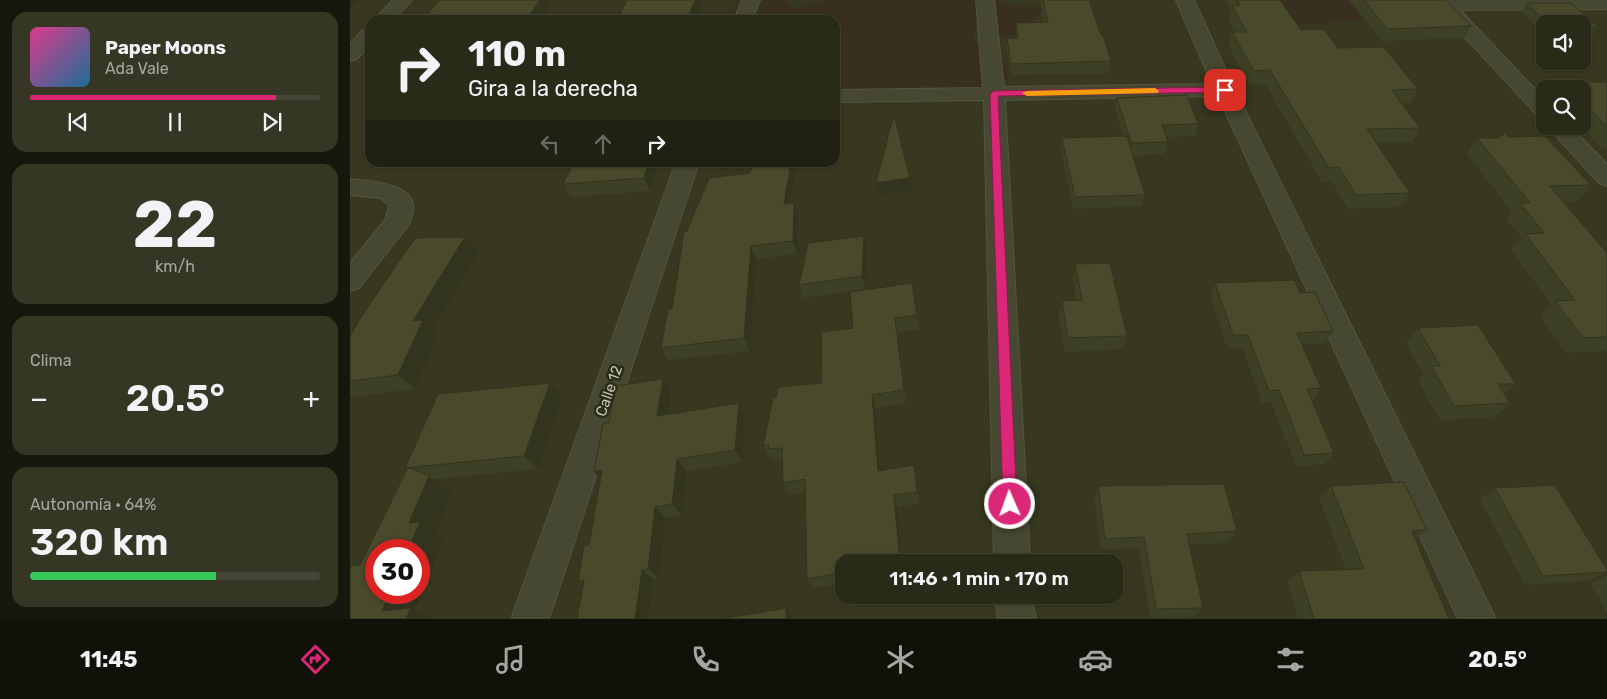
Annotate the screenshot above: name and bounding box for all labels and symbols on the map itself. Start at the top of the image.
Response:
pin [1204,69,1246,111]
street label: Calle 12 [592,363,626,419]
position arrow [983,477,1035,529]
speed limit sign: 30 [365,539,430,604]

